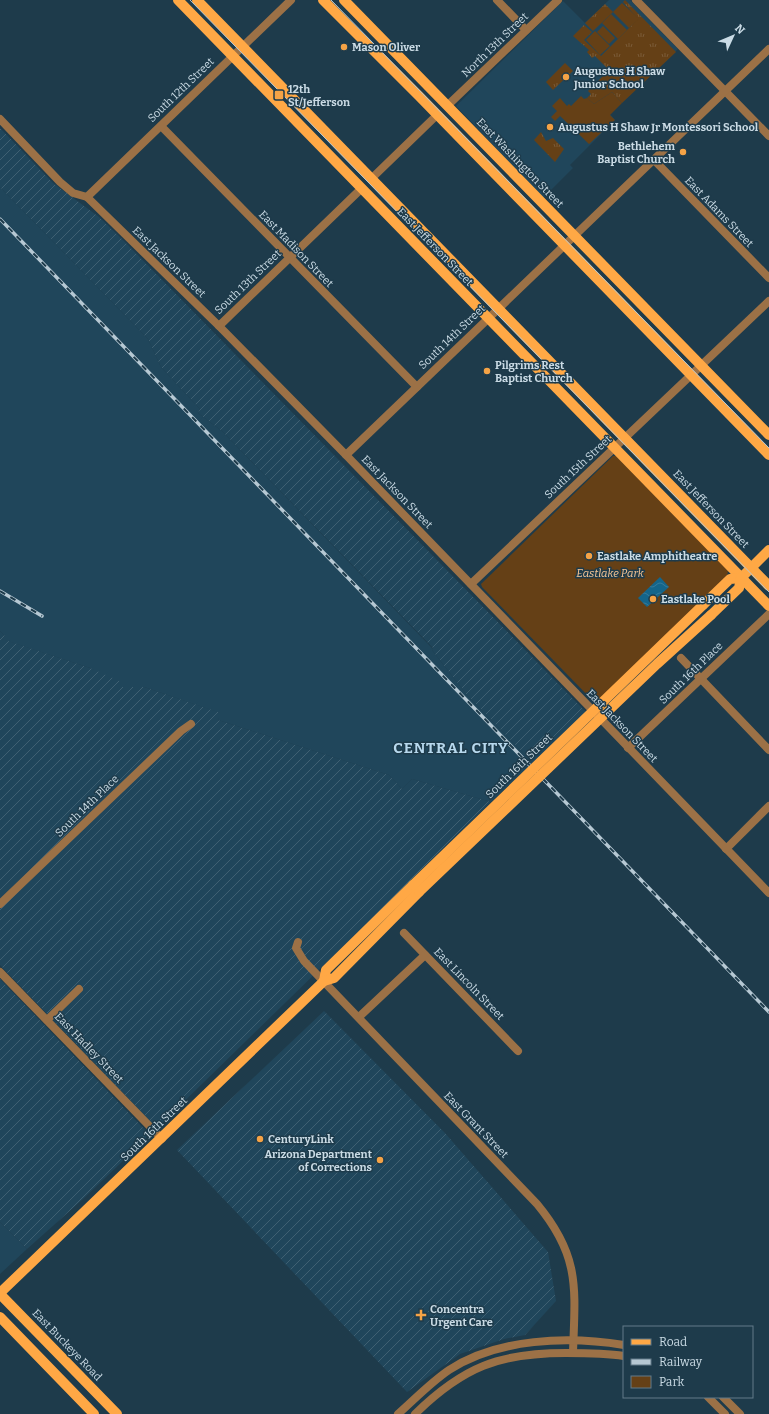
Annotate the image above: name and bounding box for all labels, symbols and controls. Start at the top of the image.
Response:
street label: North 13th Street [459,10,531,80]
north arrow [713,16,753,56]
text: N [732,22,748,37]
place label: Mason Oliver [352,41,421,54]
marker: Mason Oliver [339,42,349,52]
street label: South 12th Street [145,55,217,125]
place label: Augustus H Shaw Junior School [573,65,666,91]
marker: Augustus H Shaw Junior School [561,72,571,82]
place label: 12th St/Jefferson [288,83,350,109]
marker: 12th St/Jefferson [273,89,285,101]
street label: East Washington Street [474,116,566,210]
place label: Augustus H Shaw Jr Montessori School [558,121,759,134]
marker: Augustus H Shaw Jr Montessori School [545,122,555,132]
place label: Bethlehem Baptist Church [597,140,675,166]
marker: Bethlehem Baptist Church [678,147,688,157]
street label: East Adams Street [682,174,756,250]
street label: East Jefferson Street [394,205,476,289]
street label: East Madison Street [256,208,336,290]
street label: East Jackson Street [130,224,208,300]
street label: South 13th Street [212,247,284,317]
street label: South 14th Street [416,302,488,372]
place label: Pilgrims Rest Baptist Church [495,359,573,385]
marker: Pilgrims Rest Baptist Church [482,366,492,376]
street label: South 15th Street [542,433,614,501]
street label: East Jackson Street [359,453,435,531]
street label: East Jefferson Street [670,467,752,551]
place label: Eastlake Amphitheatre [597,550,717,563]
marker: Eastlake Amphitheatre [584,551,594,561]
park label: Eastlake Park [576,567,645,580]
place label: Eastlake Pool [661,593,730,606]
marker: Eastlake Pool [648,594,658,604]
street label: South 16th Place [657,639,725,707]
street label: East Jackson Street [584,687,660,765]
street label: South 16th Street [483,731,555,801]
district label: CENTRAL CITY [393,739,509,757]
street label: South 14th Place [53,772,121,840]
street label: East Lincoln Street [431,945,507,1023]
street label: East Hadley Street [52,1010,126,1086]
street label: East Grant Street [441,1089,511,1161]
street label: South 16th Street [118,1094,190,1164]
place label: CenturyLink [268,1133,334,1146]
marker: CenturyLink [255,1134,265,1144]
place label: Arizona Department of Corrections [264,1148,373,1174]
marker: Arizona Department of Corrections [375,1155,385,1165]
place label: Concentra Urgent Care [430,1303,493,1329]
street label: East Buckeye Road [29,1306,105,1384]
marker: Concentra Urgent Care [415,1309,427,1321]
legend [623,1326,753,1398]
text: Road [659,1335,687,1349]
text: Railway [659,1355,703,1369]
text: Park [659,1375,685,1389]

